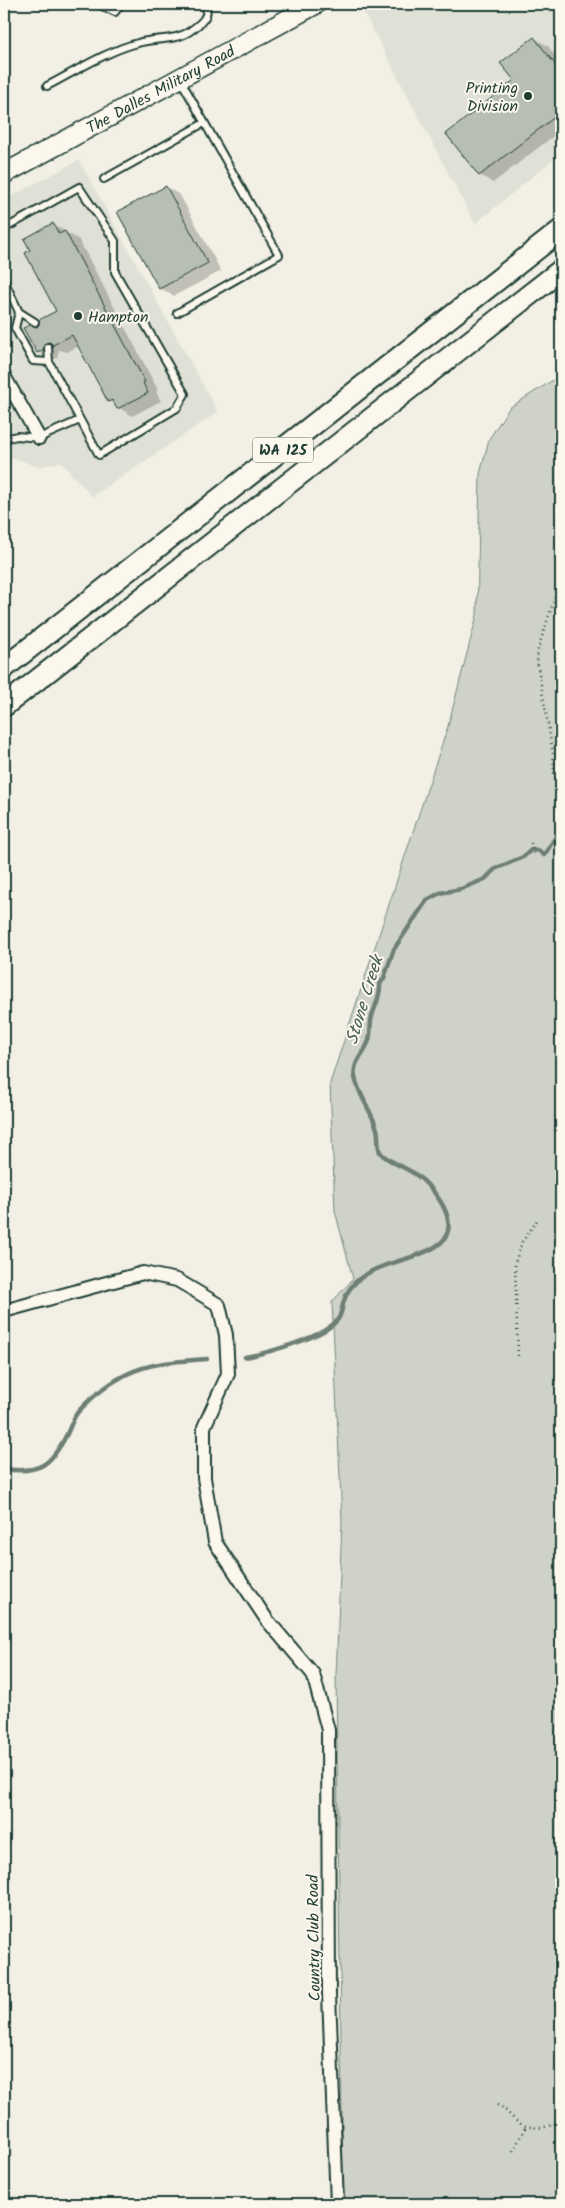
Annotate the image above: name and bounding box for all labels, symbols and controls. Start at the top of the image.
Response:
street label: The Dalles Military Road [82,39,241,141]
place label: Printing Division [466,76,518,119]
marker: Printing Division [522,90,534,102]
place label: Hampton [88,305,149,330]
marker: Hampton [72,310,84,322]
road number: WA 125 [253,438,313,462]
water label: Stone Creek [338,950,393,1048]
street label: Country Club Road [301,1873,328,2001]

